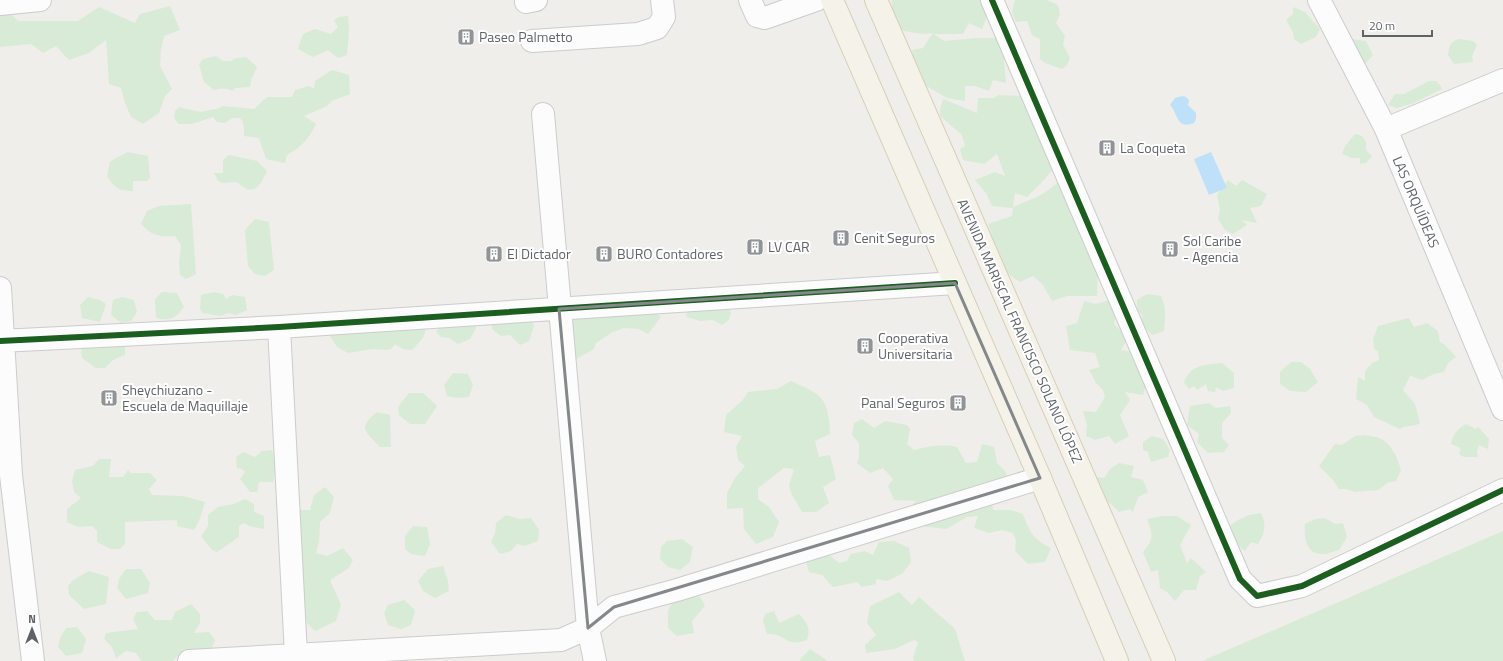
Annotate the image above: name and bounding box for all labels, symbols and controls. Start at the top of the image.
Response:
scale bar [1363,12,1432,38]
text: 20 m [1369,16,1395,35]
place label: Paseo Palmetto [479,26,573,47]
building icon: Paseo Palmetto [456,27,476,47]
place label: La Coqueta [1120,137,1185,158]
building icon: La Coqueta [1097,138,1117,158]
street label: LAS ORQUÍDEAS [1388,153,1445,251]
street label: AVENIDA MARISCAL FRANCISCO SOLANO LÓPEZ [952,195,1089,466]
place label: Cenit Seguros [854,227,935,248]
building icon: Cenit Seguros [831,228,851,248]
place label: Sol Caribe - Agencia [1183,230,1241,267]
place label: LV CAR [768,236,810,257]
building icon: LV CAR [745,237,765,257]
building icon: Sol Caribe - Agencia [1160,239,1180,259]
place label: El Dictador [507,243,571,264]
place label: BURO Contadores [617,243,723,264]
building icon: El Dictador [484,244,504,264]
building icon: BURO Contadores [594,244,614,264]
place label: Cooperativa Universitaria [878,327,953,364]
building icon: Cooperativa Universitaria [855,336,875,356]
place label: Sheychiuzano - Escuela de Maquillaje [122,379,248,416]
building icon: Sheychiuzano - Escuela de Maquillaje [99,388,119,408]
place label: Panal Seguros [861,392,945,413]
building icon: Panal Seguros [948,393,968,413]
north arrow [12,609,52,649]
text: N [28,611,36,627]

